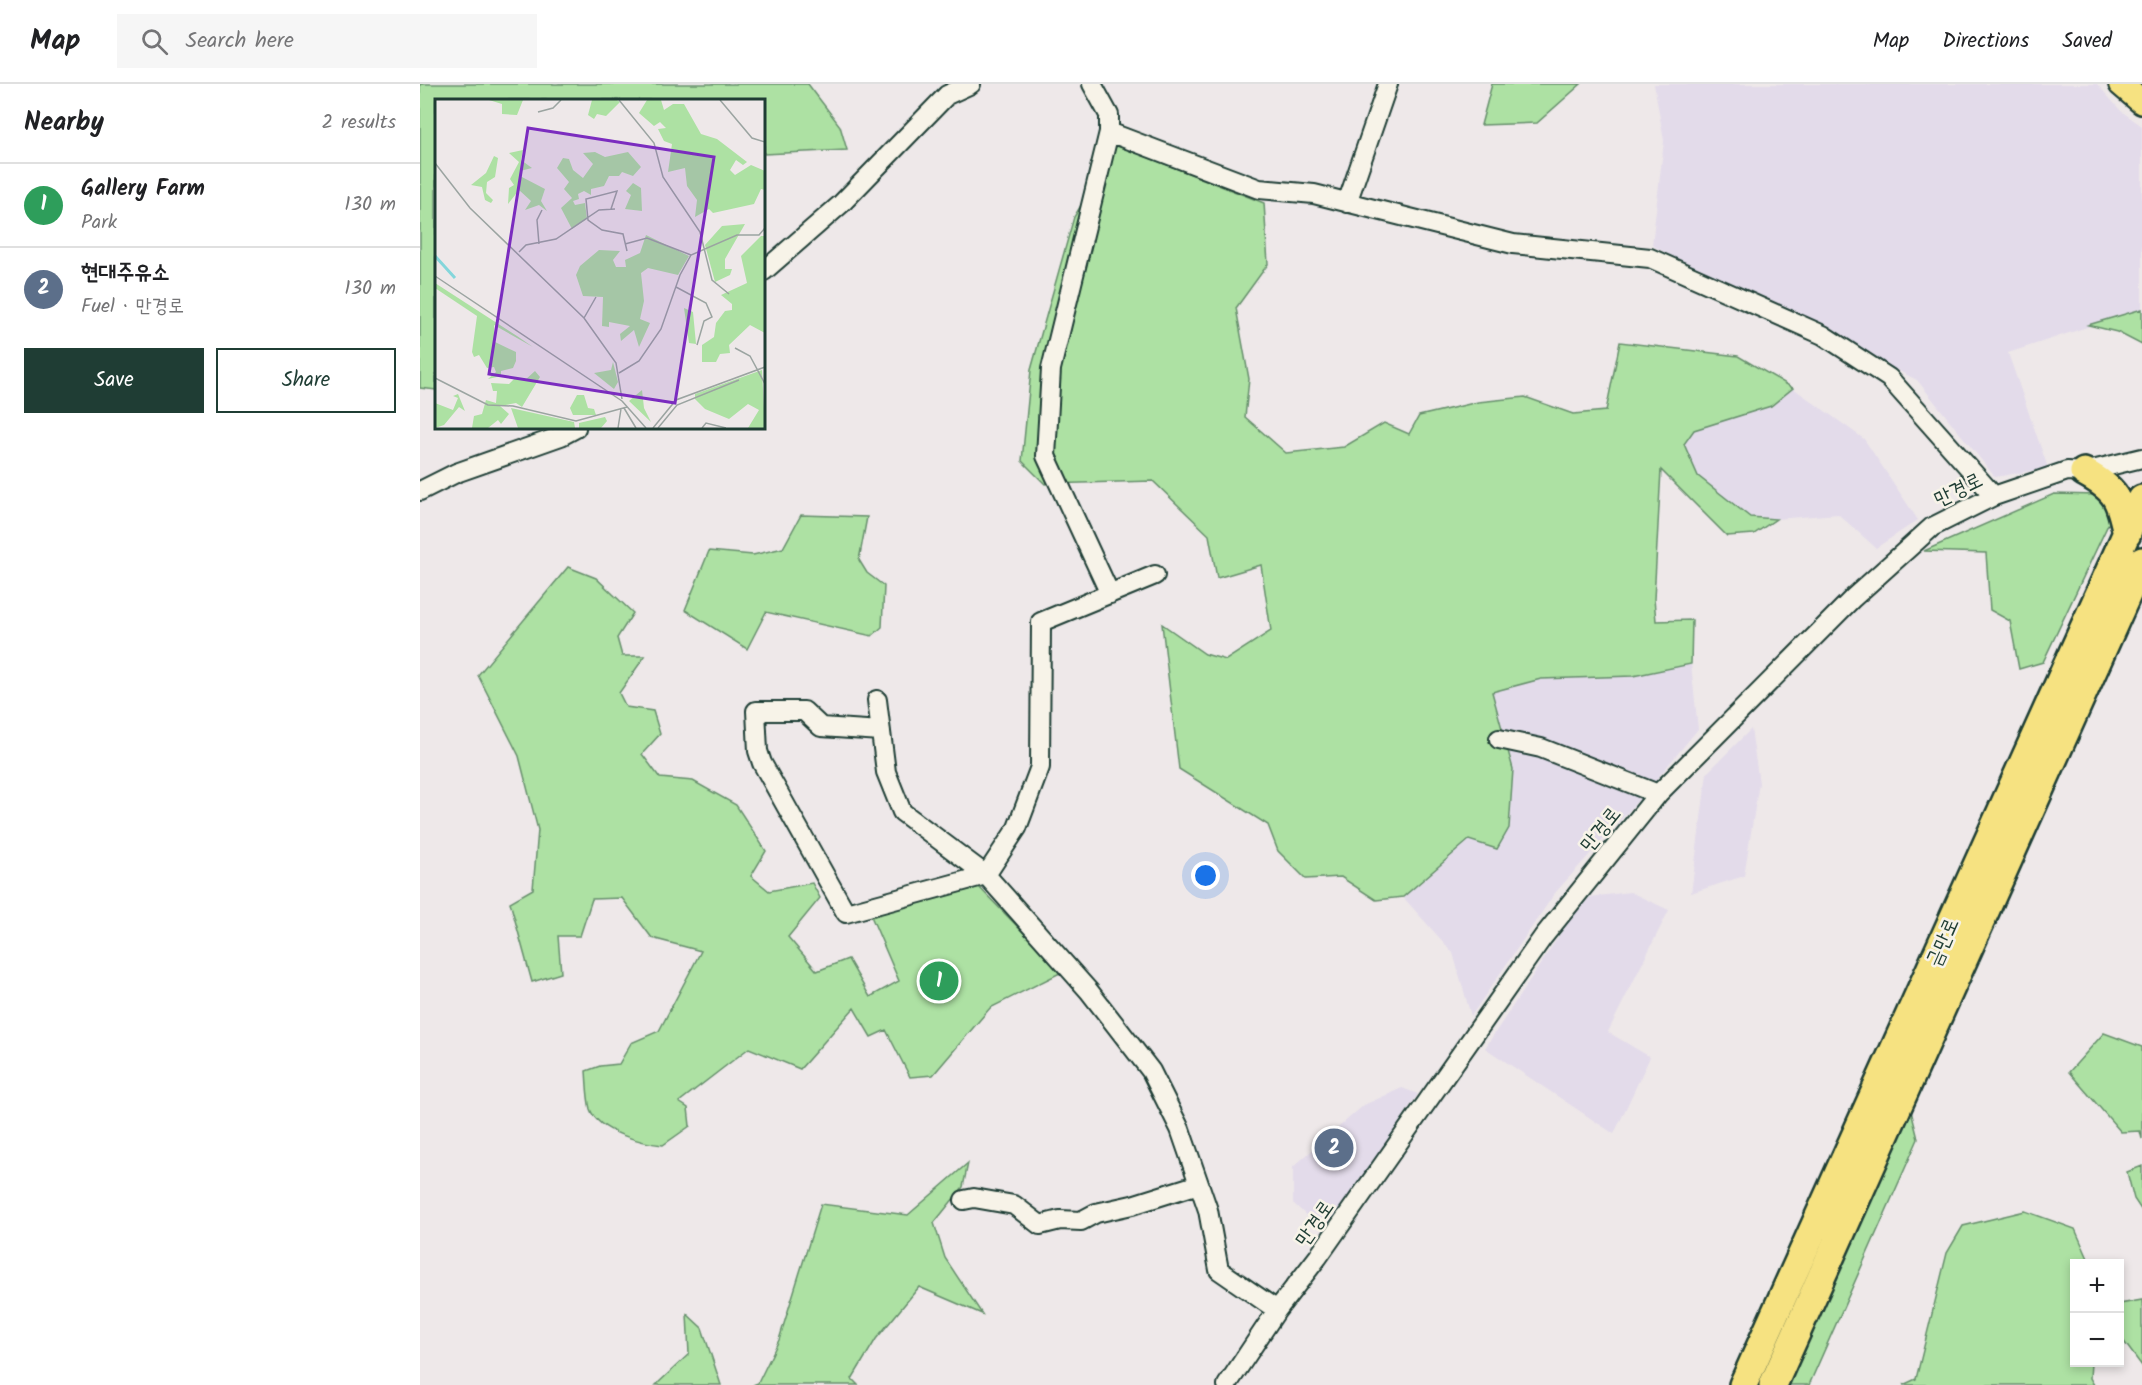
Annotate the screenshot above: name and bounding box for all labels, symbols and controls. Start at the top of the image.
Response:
search box [117,14,537,68]
text: Map [30,19,81,64]
text: Search here [186,24,294,59]
icon: search [138,25,171,58]
text: Map [1873,25,1909,58]
text: Directions [1942,25,2029,58]
text: Saved [2062,25,2112,58]
inset map [435,99,765,429]
text: Nearby [24,102,104,144]
text: 2 results [321,107,396,139]
text: Gallery Farm [81,172,205,207]
text: 1 [40,189,47,221]
text: 130 m [344,189,396,221]
text: Park [81,207,117,239]
text: 현대주유소 [81,256,170,291]
text: 2 [38,273,49,305]
text: 130 m [344,273,396,305]
text: Fuel · 만경로 [81,291,184,323]
button: Save [24,348,204,413]
button: Share [216,348,396,413]
street label: 만경로 [1929,464,1989,516]
street label: 만경로 [1572,800,1630,860]
your location [1191,861,1220,890]
street label: 금만로 [1918,913,1969,972]
pin: 1 [920,958,958,1004]
pin: 2 [1314,1126,1354,1170]
street label: 만경로 [1287,1194,1343,1254]
map controls [2070,1259,2124,1367]
button: + [2070,1259,2124,1313]
button: − [2070,1313,2124,1367]

